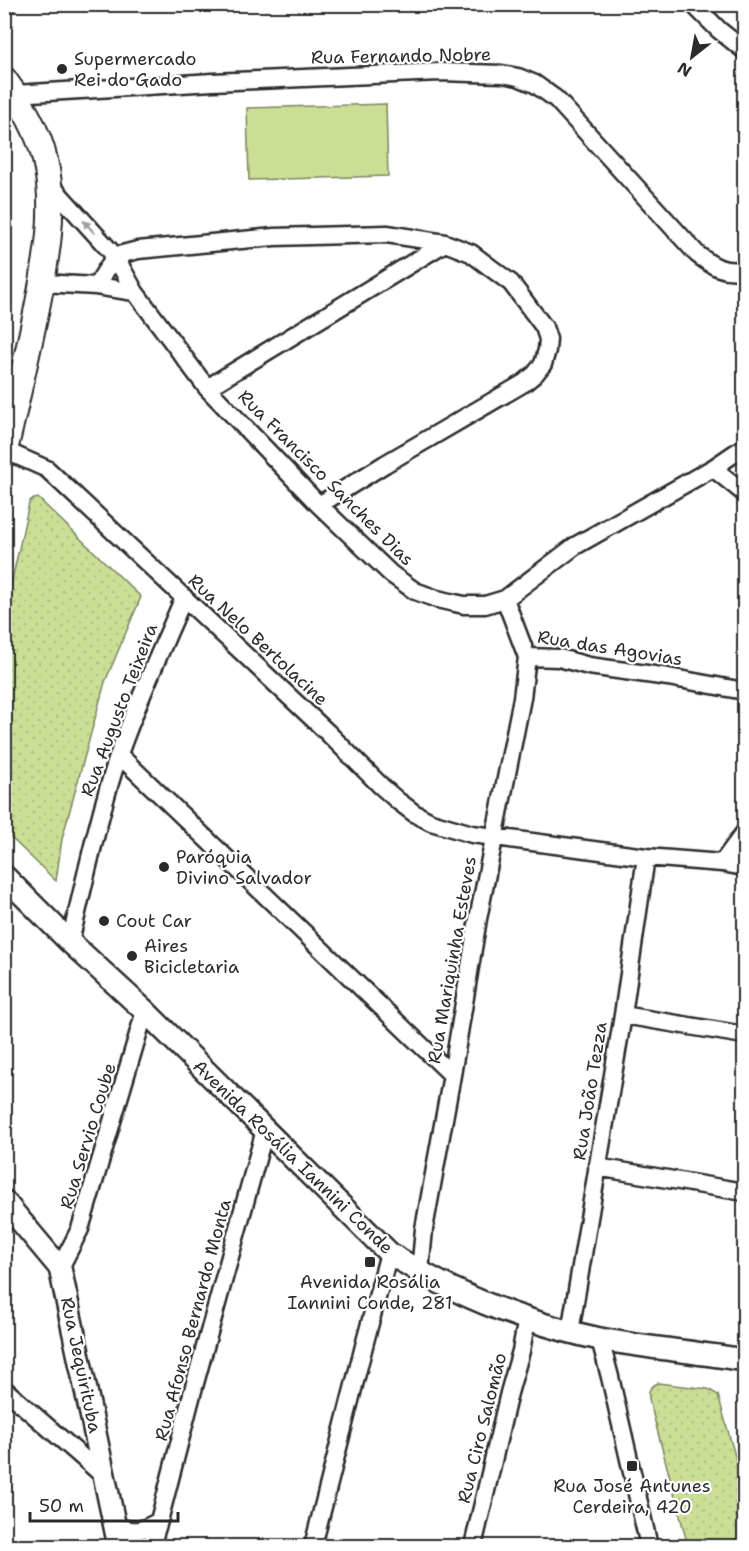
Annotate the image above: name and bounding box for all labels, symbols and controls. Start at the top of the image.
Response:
north arrow [662,27,722,87]
street label: Rua Fernando Nobre [311,42,491,70]
place label: Supermercado Rei do Gado [74,47,196,92]
text: N [674,57,695,82]
marker: Supermercado Rei do Gado [55,62,69,76]
one-way arrow [83,220,96,235]
street label: Rua Francisco Sanches Dias [233,385,419,571]
street label: Rua Nelo Bertolacine [183,569,333,711]
street label: Rua Augusto Teixeira [75,620,163,800]
street label: Rua das Agovias [536,625,684,671]
place label: Paróquia Divino Salvador [176,845,312,890]
street label: Rua Mariquinha Esteves [422,854,482,1066]
marker: Paróquia Divino Salvador [157,860,171,874]
place label: Cout Car [116,909,192,933]
marker: Cout Car [97,914,111,928]
place label: Aires Bicicletaria [144,934,239,979]
marker: Aires Bicicletaria [125,949,139,963]
street label: Rua João Tezza [567,1020,613,1162]
street label: Avenida Rosália Iannini Conde [188,1055,398,1259]
street label: Rua Servio Coube [54,1060,122,1212]
street label: Rua Afonso Bernardo Monta [149,1196,237,1444]
marker: Avenida Rosália Iannini Conde, 281 [363,1255,377,1269]
place label: Avenida Rosália Iannini Conde, 281 [288,1270,452,1315]
street label: Rua Jequirituba [55,1295,107,1435]
street label: Rua Ciro Salomão [452,1350,512,1506]
marker: Rua José Antunes Cerdeira, 420 [625,1459,639,1473]
place label: Rua José Antunes Cerdeira, 420 [553,1474,711,1519]
scale bar [30,1485,178,1523]
text: 50 m [39,1494,84,1518]

